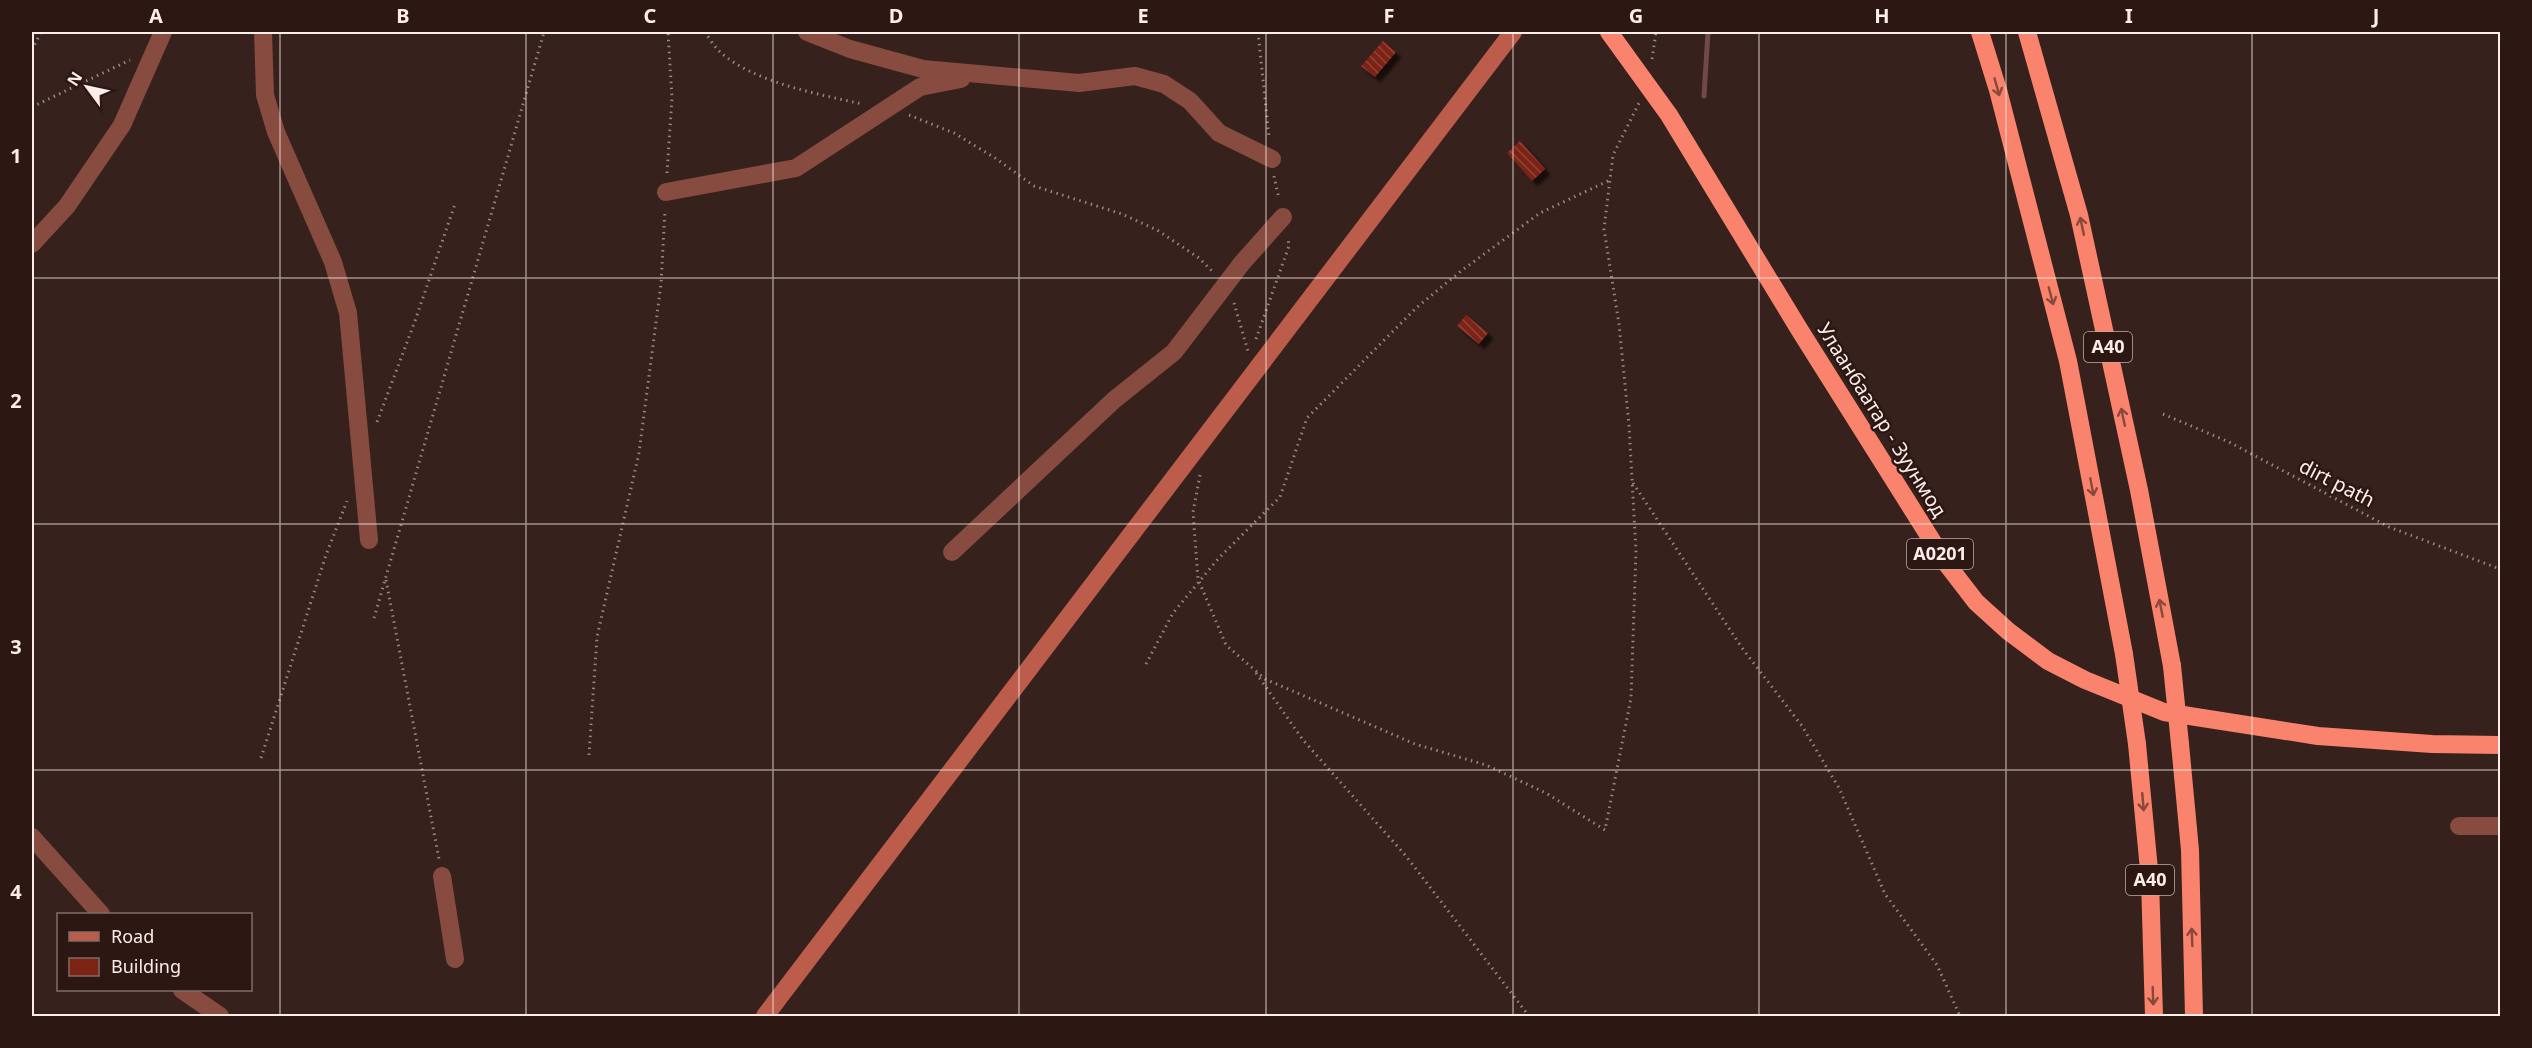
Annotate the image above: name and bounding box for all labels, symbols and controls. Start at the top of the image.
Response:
text: A [149,2,163,29]
text: B [396,2,410,29]
text: C [644,2,657,29]
text: D [889,2,903,29]
text: E [1137,2,1149,29]
text: F [1384,2,1394,29]
text: G [1629,2,1643,29]
text: H [1874,2,1890,29]
text: I [2125,2,2133,29]
text: J [2371,2,2379,29]
north arrow [57,57,117,117]
text: N [62,67,87,90]
one-way arrow [1992,77,2003,96]
text: 1 [10,142,22,169]
one-way arrow [2076,217,2087,237]
one-way arrow [2046,287,2058,306]
street label: Улаанбаатар - Зуунмод [1812,317,1953,522]
road number: A40 [2084,332,2132,362]
text: 2 [10,387,22,414]
one-way arrow [2117,408,2128,427]
street label: dirt path [2295,452,2380,513]
one-way arrow [2087,477,2098,496]
road number: A0201 [1907,539,1973,569]
one-way arrow [2155,599,2166,618]
text: 3 [10,633,22,660]
one-way arrow [2138,791,2149,811]
road number: A40 [2126,865,2174,895]
text: 4 [10,878,22,905]
legend [57,913,252,991]
text: Road [111,924,154,948]
one-way arrow [2186,928,2198,948]
text: Building [111,954,181,978]
one-way arrow [2148,986,2159,1006]

